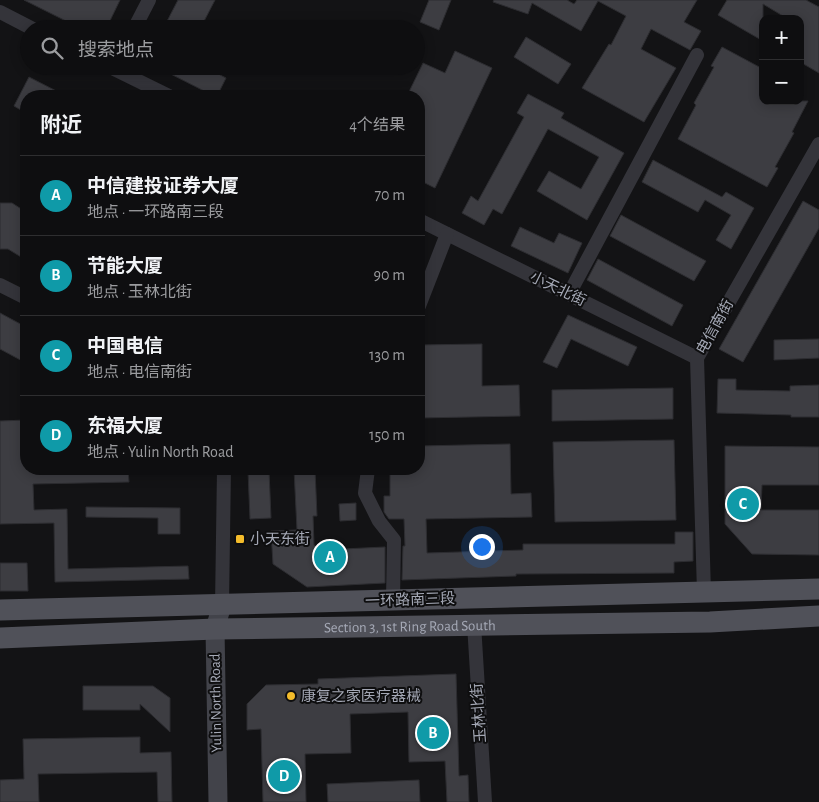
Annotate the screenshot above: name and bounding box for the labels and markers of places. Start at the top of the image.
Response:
pin: C [727,485,759,523]
place label: 小天东街 [250,531,310,547]
marker: 小天东街 [234,533,246,545]
pin: A [314,538,346,576]
place label: 康复之家医疗器械 [301,688,421,704]
marker: 康复之家医疗器械 [285,690,297,702]
pin: B [417,714,449,752]
pin: D [268,757,300,795]

